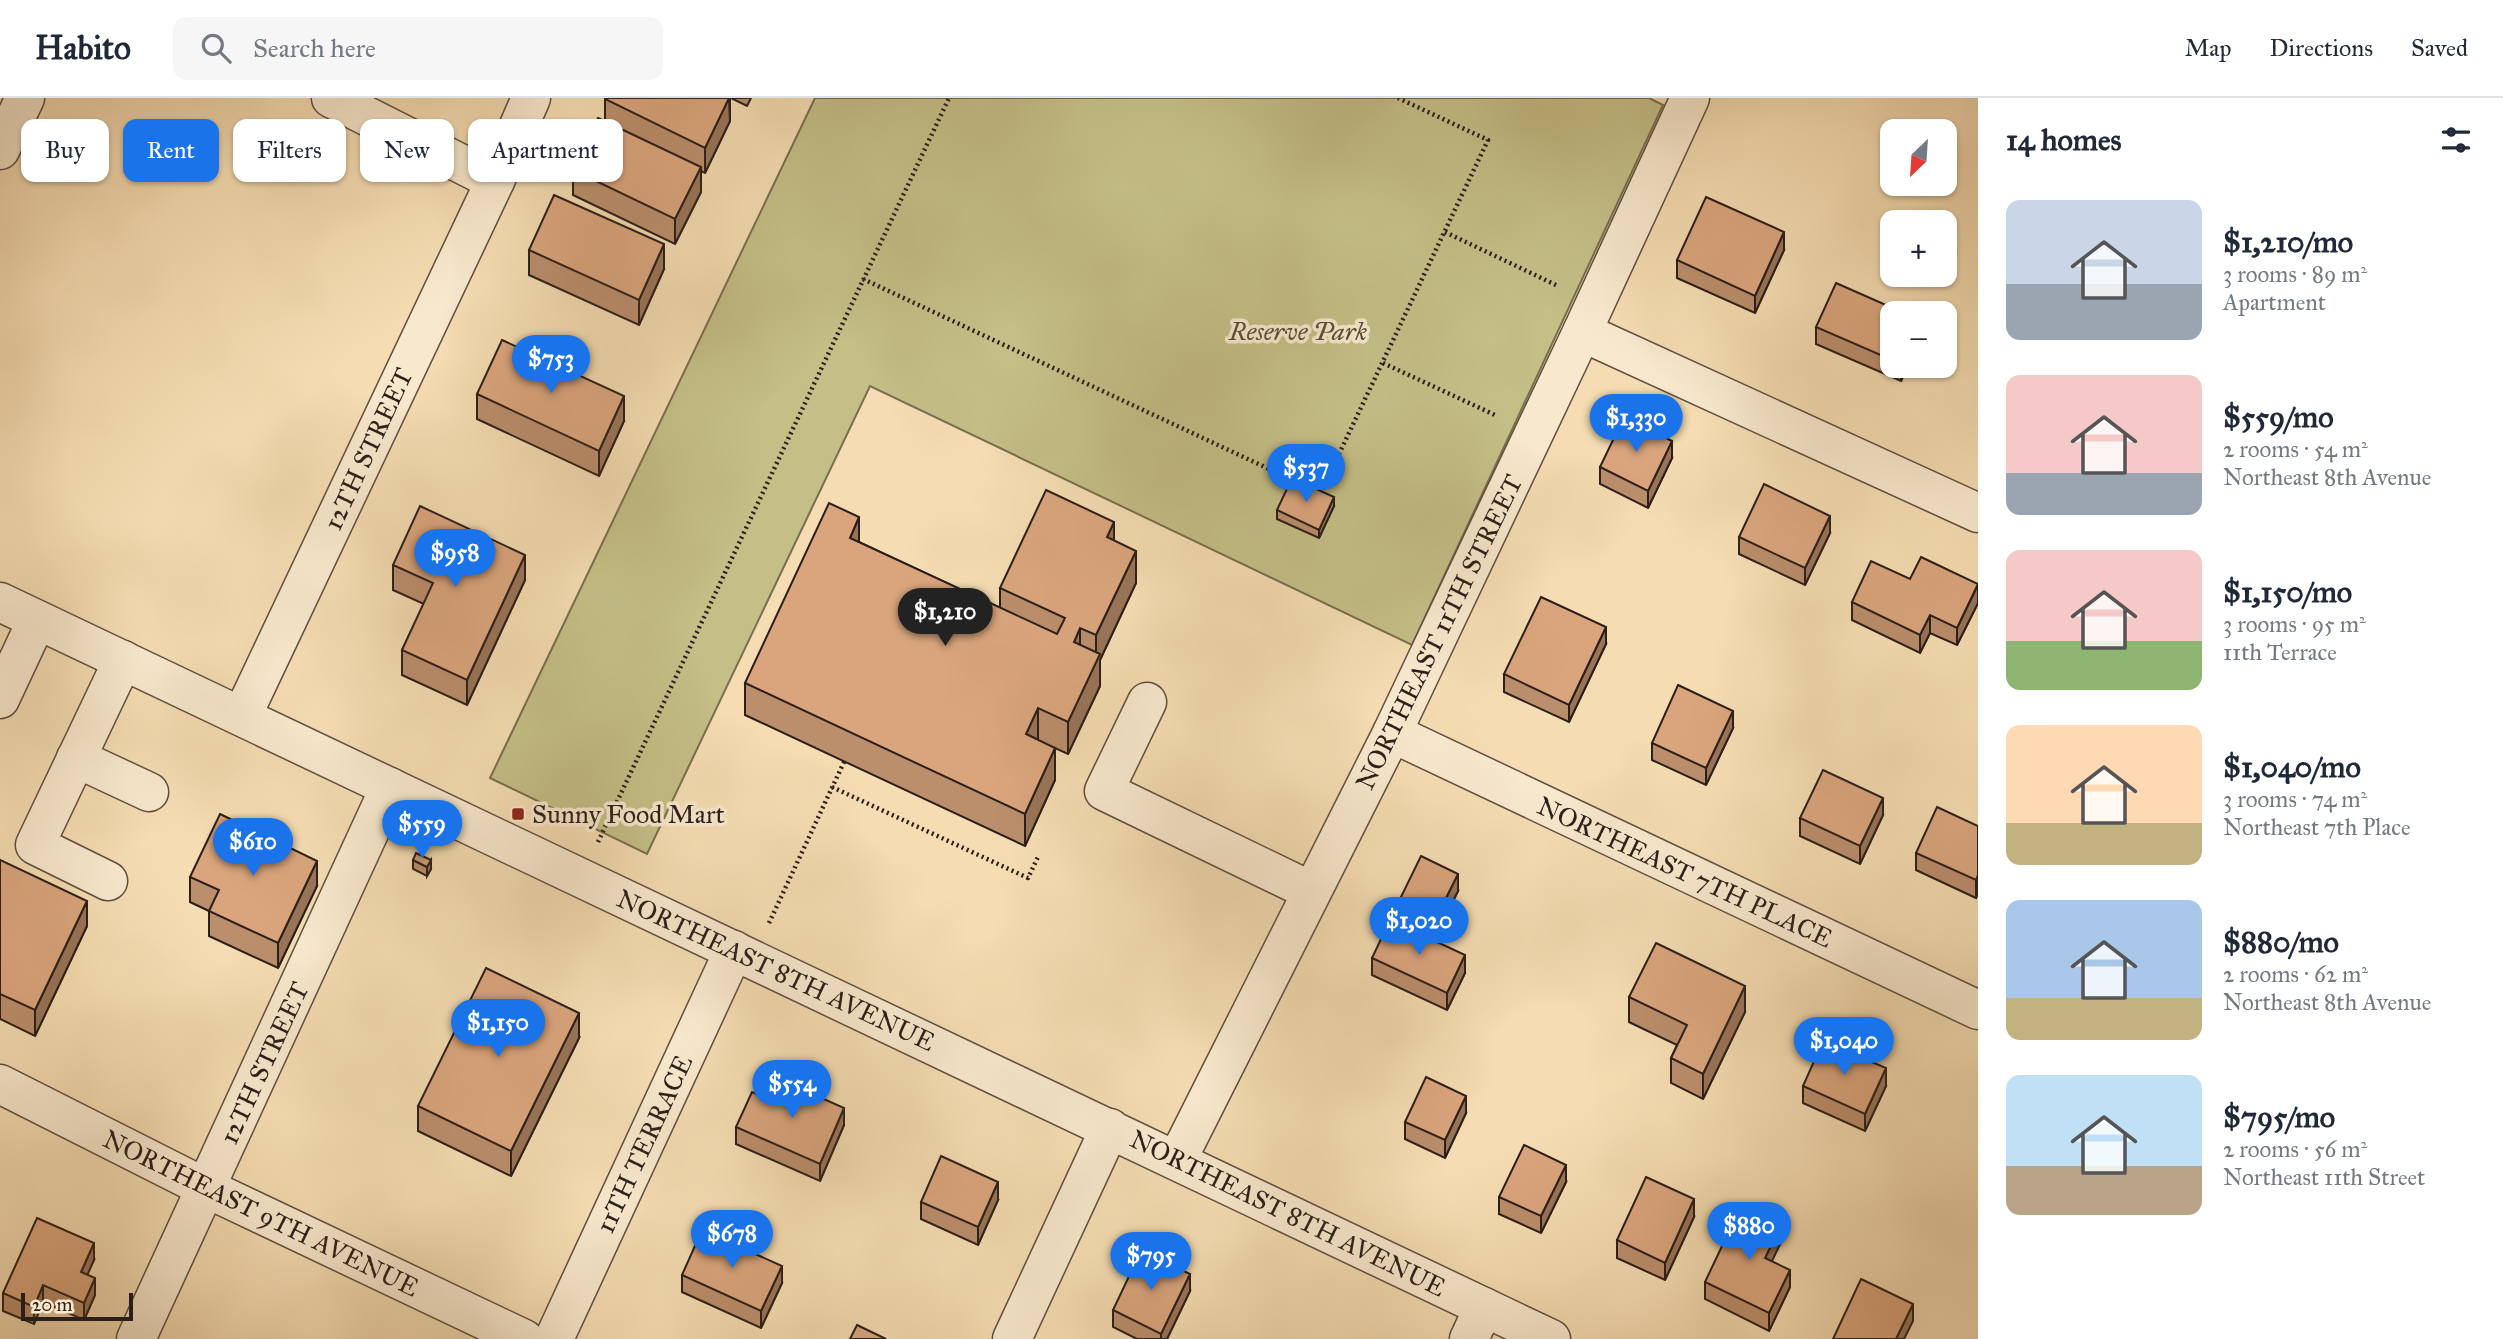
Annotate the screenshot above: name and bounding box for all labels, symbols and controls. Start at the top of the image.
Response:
search box [173,17,663,80]
text: Habito [35,28,131,68]
icon: search [197,29,235,67]
text: Search here [253,32,376,64]
text: Map [2185,33,2232,63]
text: Directions [2270,33,2373,63]
text: Saved [2411,33,2468,63]
chip: Buy [21,119,109,182]
chip: Rent [123,119,219,182]
chip: Filters [233,119,346,182]
chip: New [360,119,454,182]
chip: Apartment [468,119,623,182]
north arrow [1880,119,1956,196]
map controls [1880,119,1957,378]
icon: filters [2437,121,2475,159]
text: 14 homes [2006,122,2121,158]
button: + [1880,210,1957,287]
text: $1,210/mo [2223,224,2353,260]
icon: home [2062,228,2146,312]
text: 3 rooms · 89 m² [2223,260,2367,288]
text: Apartment [2223,288,2326,316]
button: − [1880,301,1957,378]
park label: Reserve Park [1228,315,1368,347]
pin: $753 [510,336,592,395]
text: $753 [528,344,574,372]
street label: 12TH STREET [316,363,420,535]
pin: $1,330 [1579,394,1693,454]
text: $559/mo [2223,399,2334,435]
text: $1,330 [1606,403,1666,431]
icon: home [2062,403,2146,487]
text: 2 rooms · 54 m² [2223,435,2368,463]
pin: $537 [1265,444,1347,504]
text: $537 [1283,453,1329,481]
text: Northeast 8th Avenue [2223,463,2431,491]
street label: NORTHEAST 11TH STREET [1349,469,1529,795]
pin: $958 [414,530,496,589]
text: $958 [430,538,480,566]
text: $1,150/mo [2223,574,2352,610]
icon: home [2062,578,2146,662]
pin: $1,210 [888,588,1002,648]
text: $1,210 [914,597,976,625]
text: 3 rooms · 95 m² [2223,610,2366,638]
text: 11th Terrace [2223,638,2337,666]
text: $1,040/mo [2223,749,2361,785]
icon: home [2062,753,2146,837]
text: 3 rooms · 74 m² [2223,785,2367,813]
street label: NORTHEAST 7TH PLACE [1532,789,1838,955]
place label: Sunny Food Mart [532,798,725,830]
pin: $559 [381,800,463,860]
marker: Sunny Food Mart [510,806,526,822]
text: $559 [398,809,446,837]
text: Northeast 7th Place [2223,813,2411,841]
pin: $610 [212,818,294,878]
text: $610 [229,827,277,855]
street label: NORTHEAST 8TH AVENUE [612,882,940,1058]
pin: $1,020 [1362,898,1476,957]
text: $1,020 [1386,906,1452,934]
text: $880/mo [2223,924,2339,960]
icon: home [2062,928,2146,1012]
text: 2 rooms · 62 m² [2223,960,2368,988]
street label: 12TH STREET [212,977,316,1149]
text: Northeast 8th Avenue [2223,988,2431,1016]
pin: $1,150 [441,1000,555,1059]
text: $1,150 [467,1008,529,1036]
pin: $1,040 [1787,1018,1901,1077]
text: $1,040 [1810,1026,1878,1054]
street label: 11TH TERRACE [589,1050,699,1238]
pin: $554 [751,1060,833,1120]
text: $554 [768,1069,816,1097]
text: $795/mo [2223,1099,2335,1135]
icon: home [2062,1103,2146,1187]
street label: NORTHEAST 9TH AVENUE [98,1122,424,1304]
street label: NORTHEAST 8TH AVENUE [1125,1123,1451,1303]
text: 2 rooms · 56 m² [2223,1135,2367,1163]
text: Northeast 11th Street [2223,1163,2425,1191]
pin: $880 [1708,1202,1790,1262]
pin: $678 [691,1210,773,1270]
text: $880 [1723,1211,1775,1239]
text: $678 [707,1219,757,1247]
pin: $795 [1110,1232,1192,1292]
text: $795 [1126,1241,1176,1269]
scale bar [21,1290,133,1322]
text: 20 m [32,1293,73,1316]

